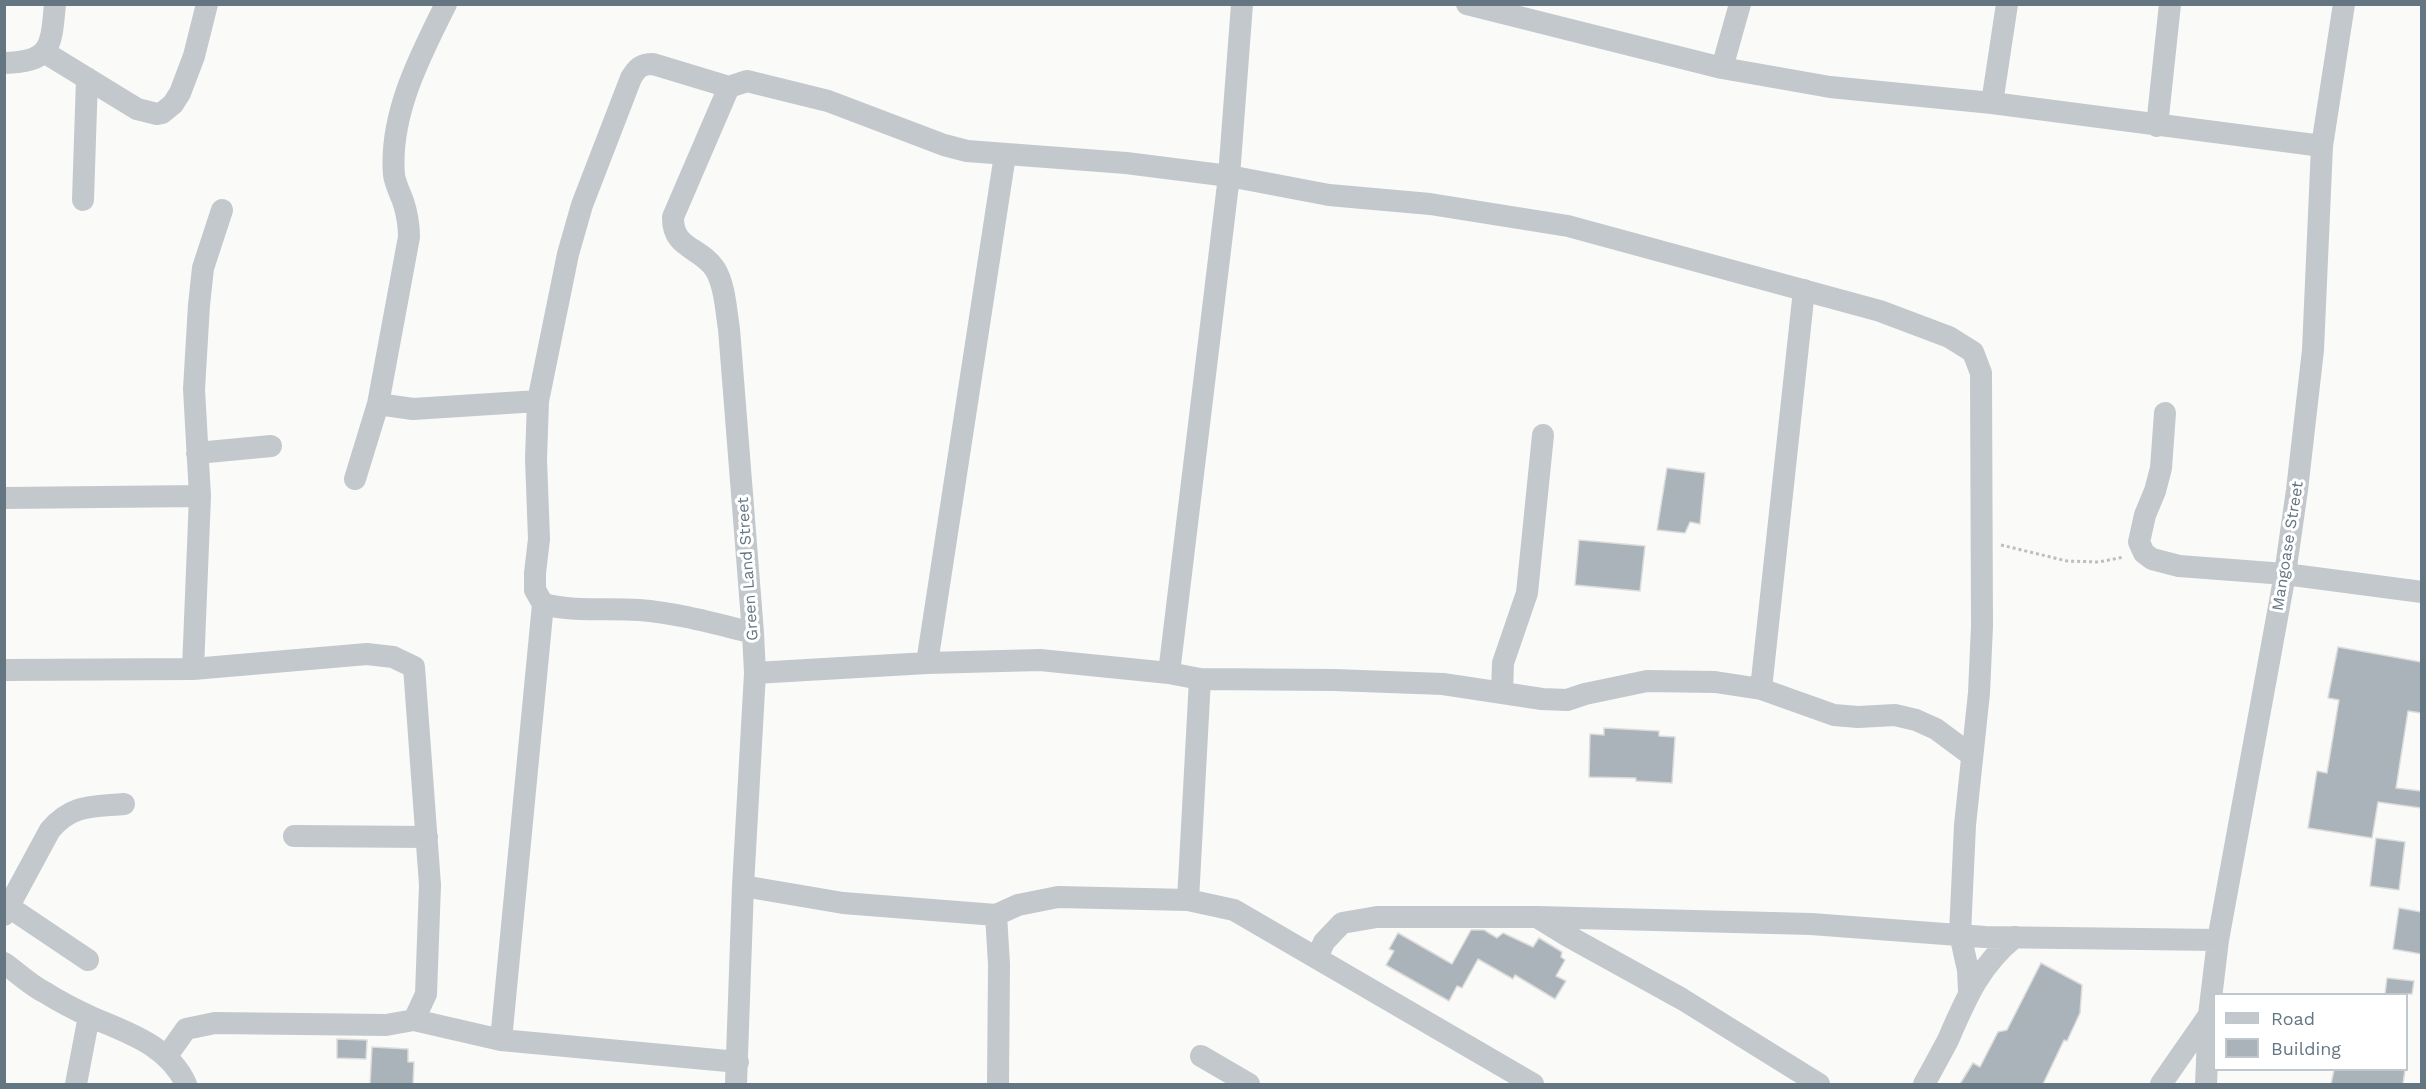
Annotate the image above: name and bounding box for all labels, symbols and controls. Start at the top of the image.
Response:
street label: Mangoase Street [2268,480,2308,612]
street label: Green Land Street [733,497,763,641]
legend [2213,993,2408,1071]
text: Road [2271,1008,2315,1029]
text: Building [2271,1038,2341,1059]

